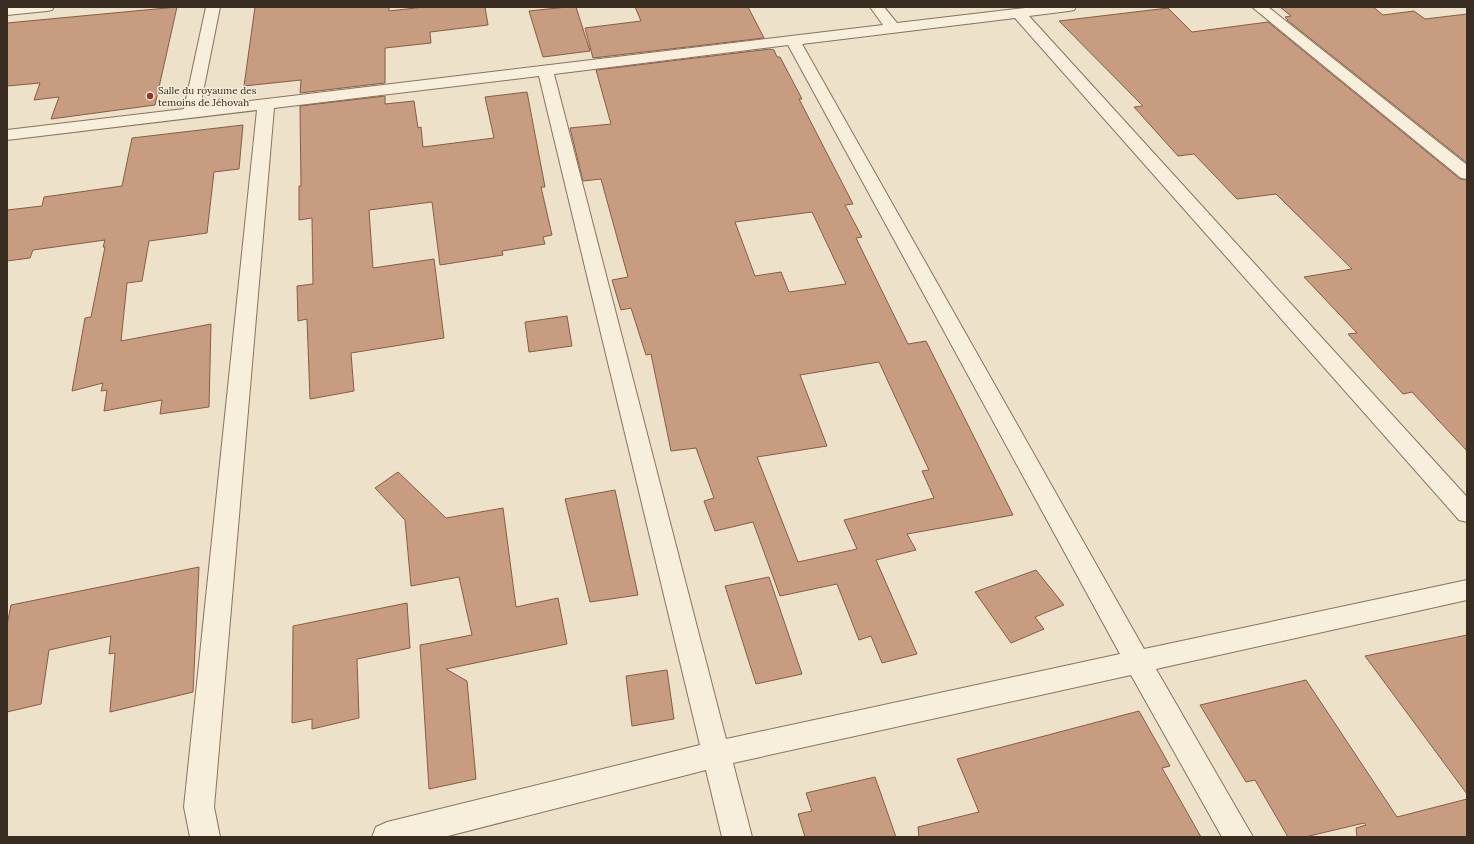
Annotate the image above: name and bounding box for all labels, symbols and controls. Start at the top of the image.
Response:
place label: Salle du royaume des temoins de Jéhovah [158,84,257,109]
marker: Salle du royaume des temoins de Jéhovah [145,91,155,101]

